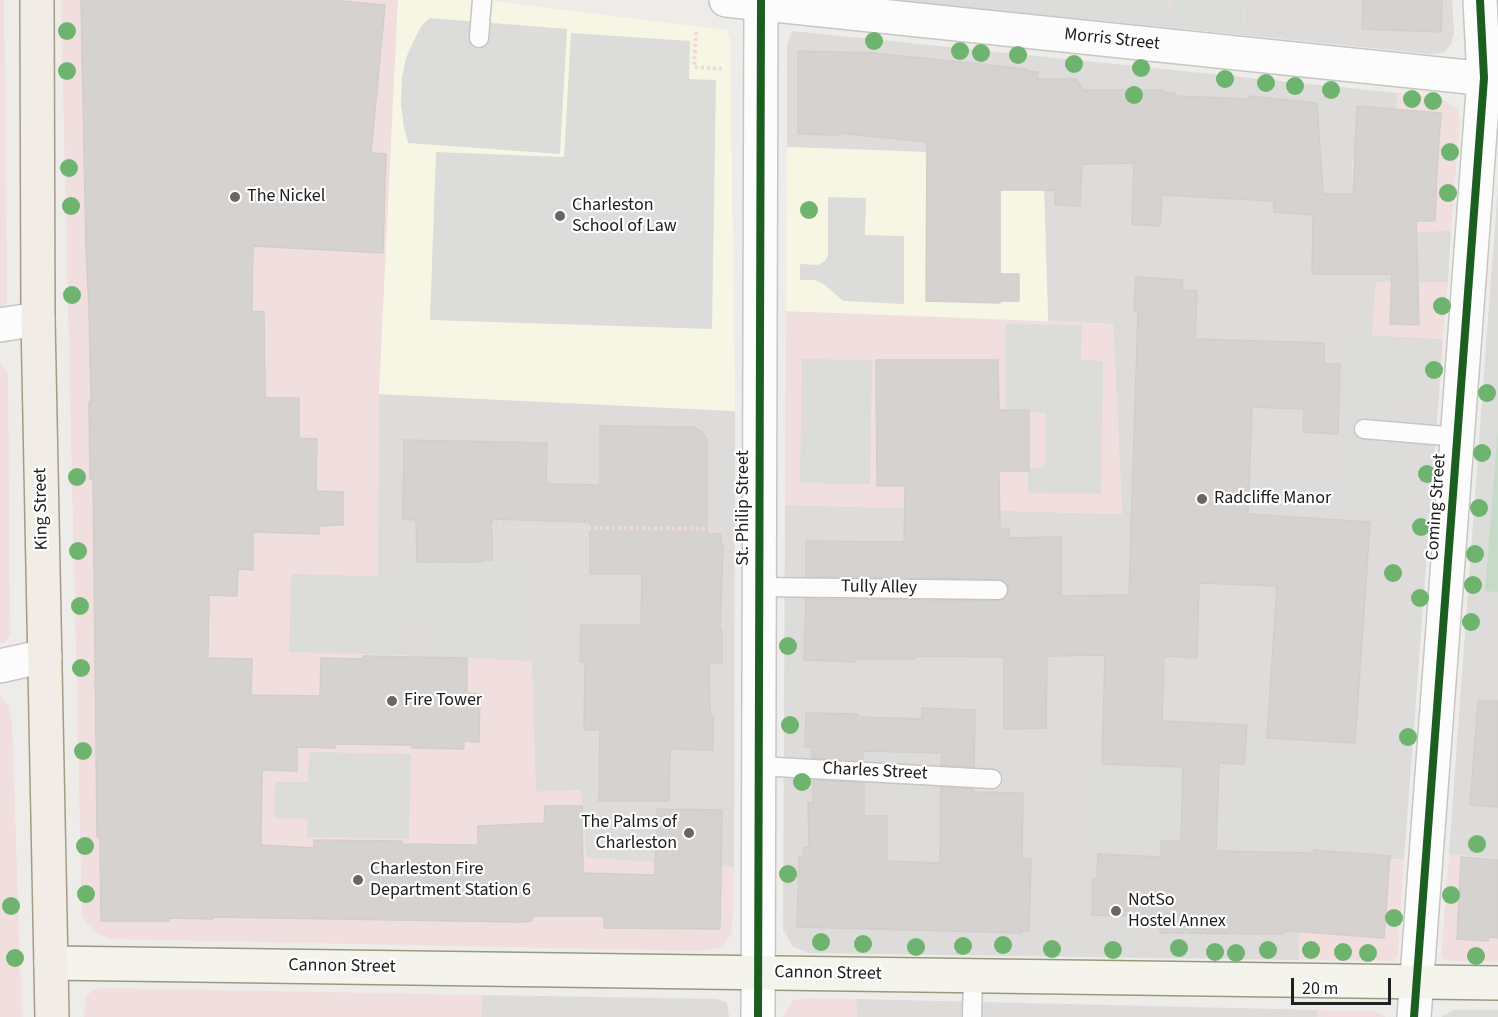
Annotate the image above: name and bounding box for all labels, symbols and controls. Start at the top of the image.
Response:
street label: Morris Street [1063,24,1161,56]
place label: The Nickel [247,186,325,208]
marker: The Nickel [228,190,242,204]
place label: Charleston School of Law [572,195,677,238]
marker: Charleston School of Law [553,209,567,223]
street label: St. Philip Street [733,450,755,566]
street label: Coming Street [1422,453,1452,561]
street label: King Street [30,468,54,550]
place label: Radcliffe Manor [1214,488,1331,510]
marker: Radcliffe Manor [1195,492,1209,506]
street label: Tully Alley [841,577,917,599]
place label: Fire Tower [404,690,482,712]
marker: Fire Tower [385,694,399,708]
street label: Charles Street [822,758,928,786]
place label: The Palms of Charleston [581,812,677,854]
marker: The Palms of Charleston [682,826,696,840]
place label: Charleston Fire Department Station 6 [370,859,531,902]
marker: Charleston Fire Department Station 6 [351,873,365,887]
place label: NotSo Hostel Annex [1128,890,1226,932]
marker: NotSo Hostel Annex [1109,904,1123,918]
street label: Cannon Street [288,955,396,979]
street label: Cannon Street [774,962,882,986]
scale bar [1294,966,1394,1004]
text: 20 m [1302,976,1338,1001]

